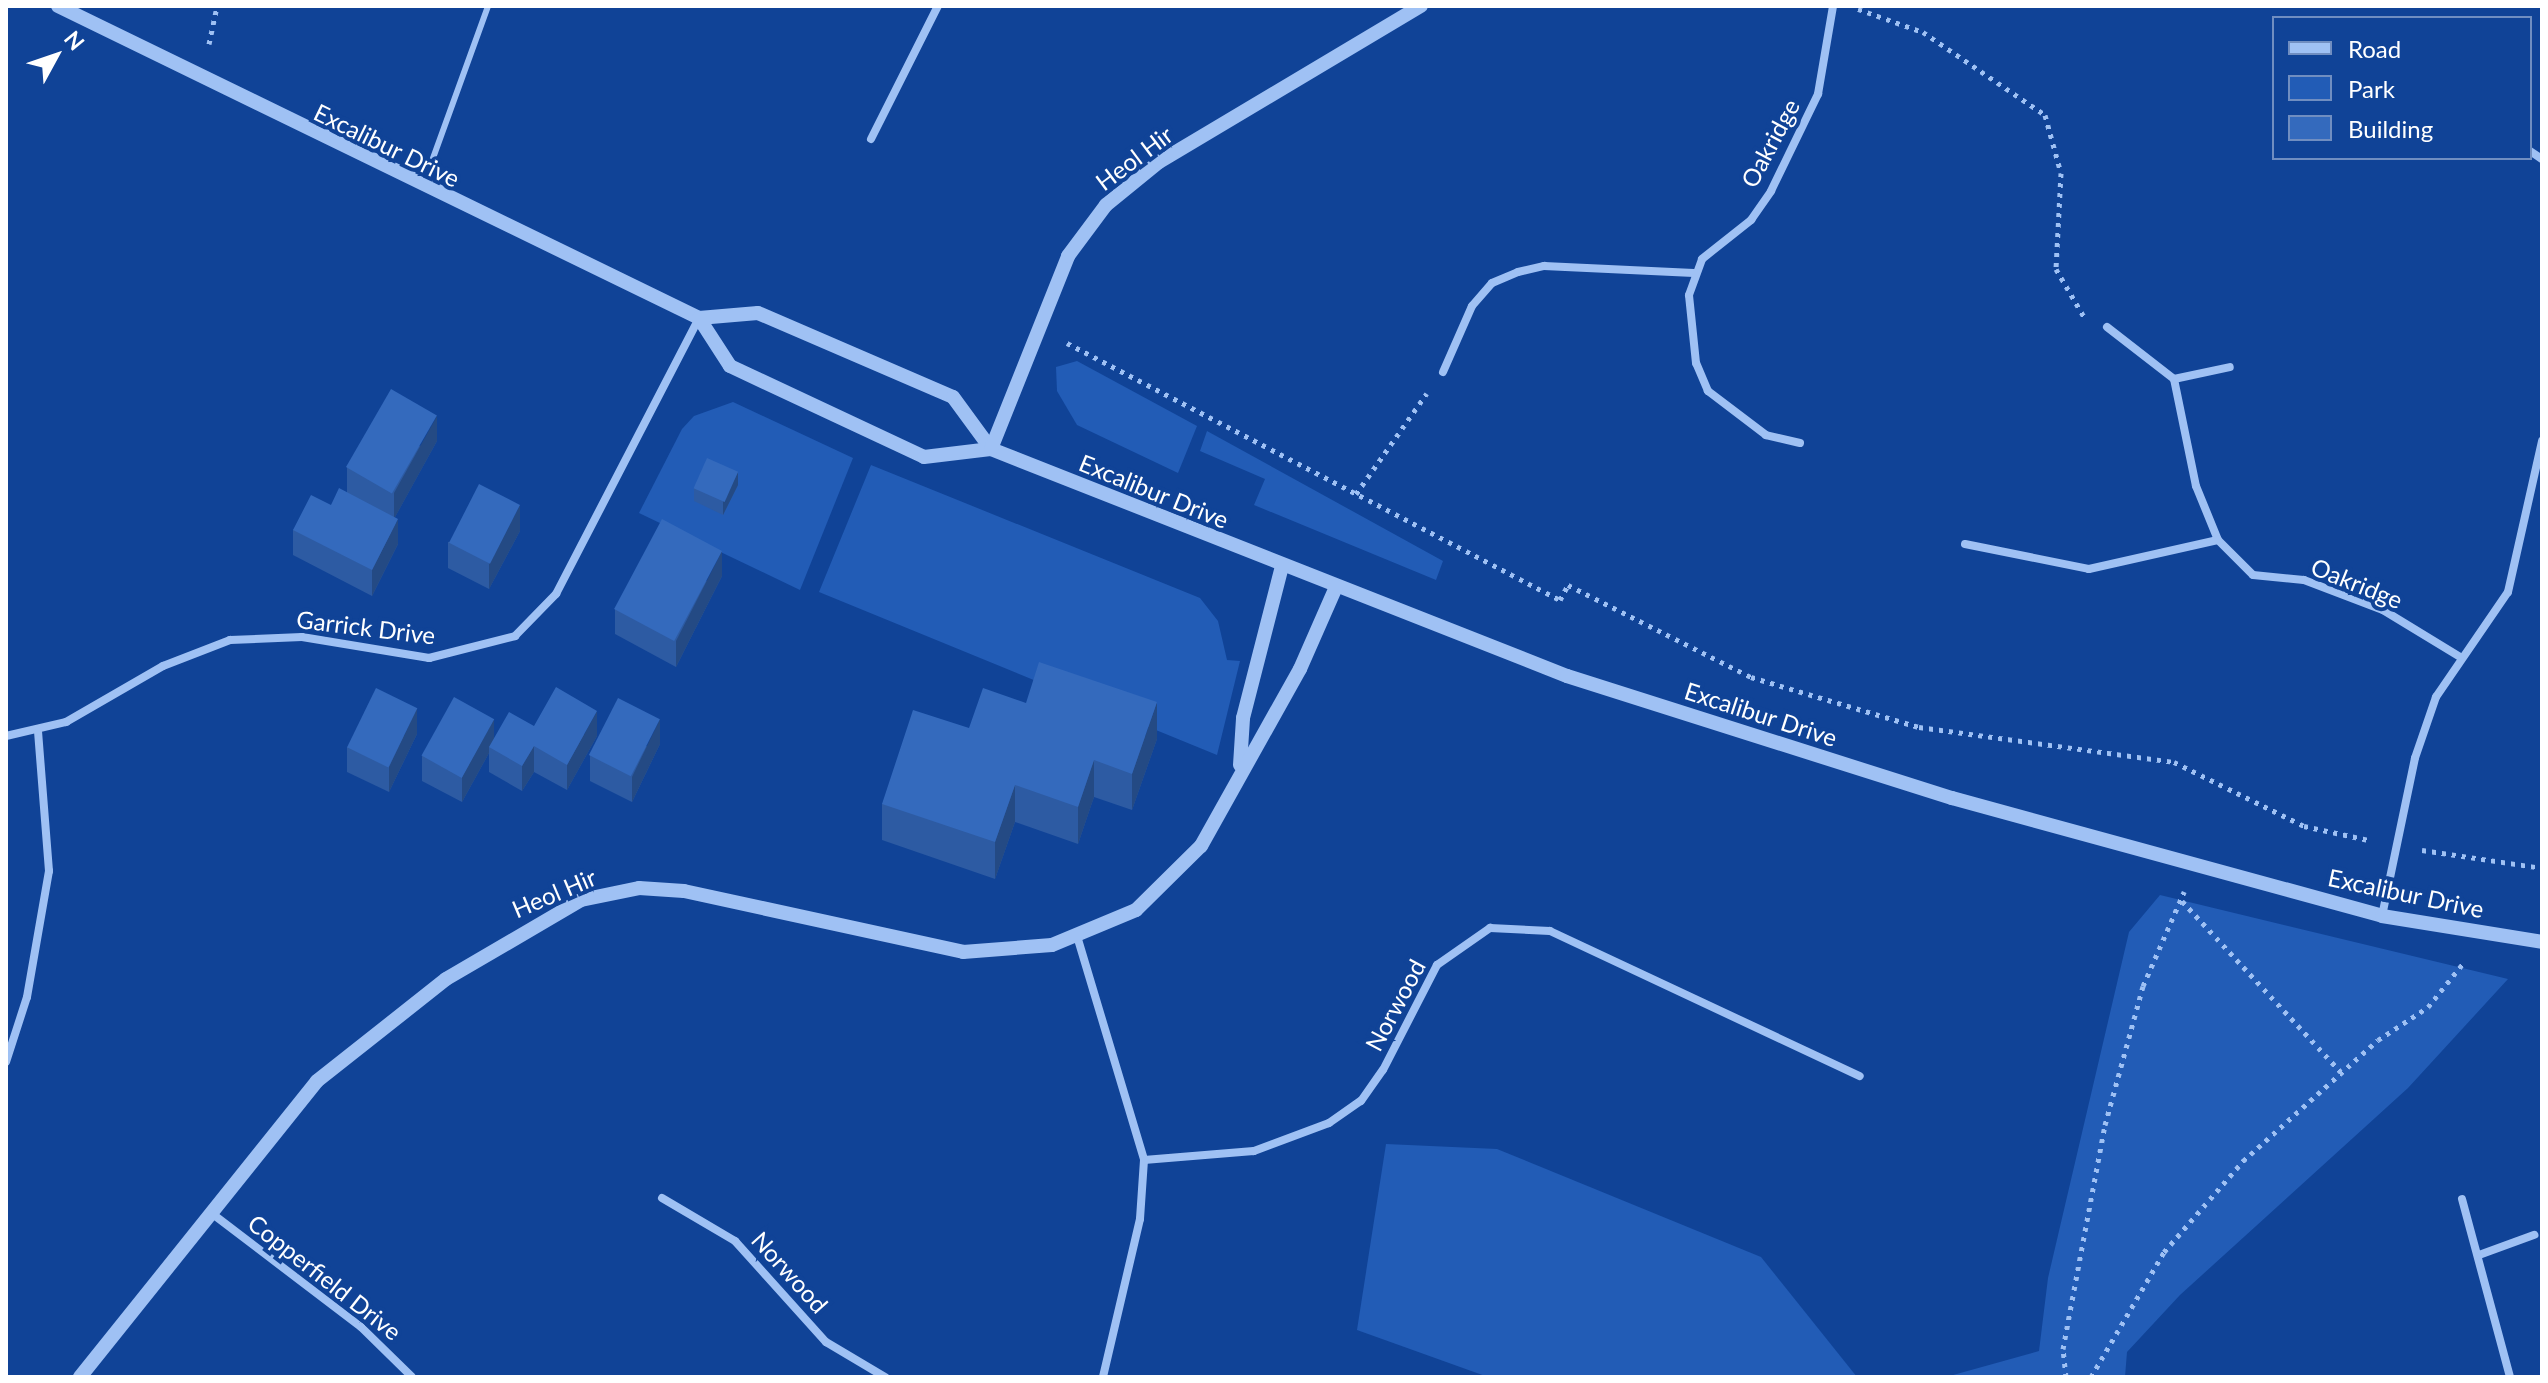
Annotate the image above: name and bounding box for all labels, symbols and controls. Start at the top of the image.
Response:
north arrow [16,16,96,96]
legend [2272,16,2532,160]
text: N [59,25,91,55]
text: Road [2348,34,2401,63]
text: Park [2348,74,2395,103]
street label: Oakridge [1735,94,1805,192]
street label: Excalibur Drive [309,97,465,193]
text: Building [2348,114,2433,143]
street label: Heol Hir [1090,120,1178,196]
street label: Excalibur Drive [1075,448,1233,534]
street label: Oakridge [2307,552,2407,614]
street label: Garrick Drive [295,604,437,650]
street label: Excalibur Drive [1681,676,1841,752]
street label: Heol Hir [508,862,600,924]
street label: Excalibur Drive [2325,862,2487,924]
street label: Norwood [1359,954,1431,1056]
street label: Copperfield Drive [243,1208,407,1346]
street label: Norwood [746,1225,834,1319]

